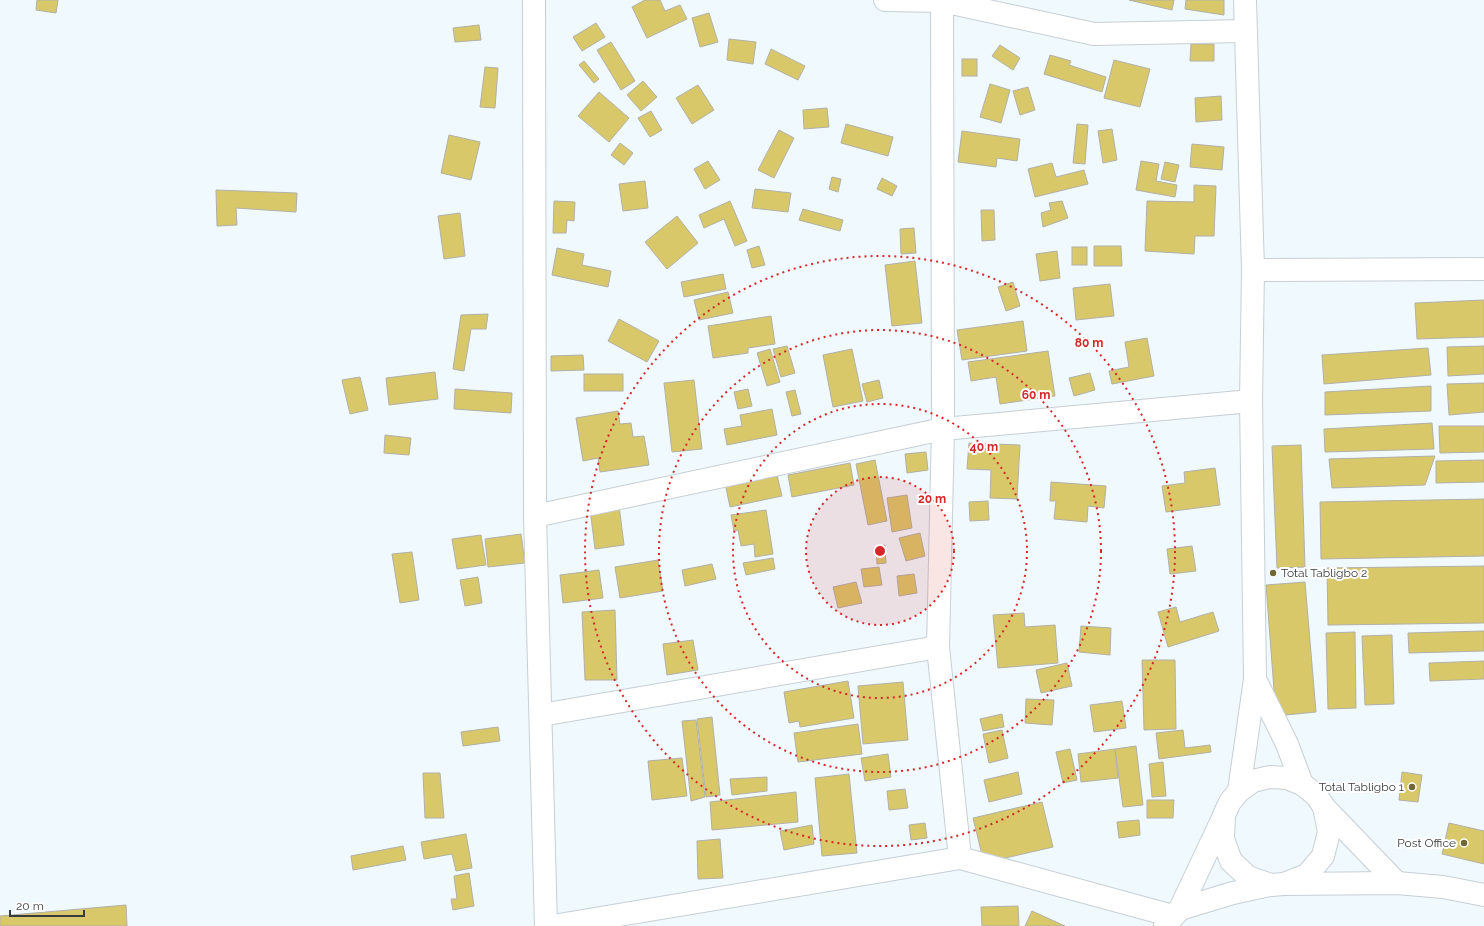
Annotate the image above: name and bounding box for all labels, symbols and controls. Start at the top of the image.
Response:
text: 80 m [1075,336,1103,350]
text: 60 m [1022,388,1050,402]
text: 40 m [970,440,998,454]
text: 20 m [918,492,946,506]
centre of rings [873,544,887,558]
place label: Total Tabligbo 2 [1281,566,1367,580]
marker: Total Tabligbo 2 [1268,568,1278,578]
place label: Total Tabligbo 1 [1319,780,1404,794]
marker: Total Tabligbo 1 [1407,782,1417,792]
place label: Post Office [1397,836,1456,850]
marker: Post Office [1459,838,1469,848]
scale bar [10,892,84,918]
text: 20 m [16,899,44,913]

